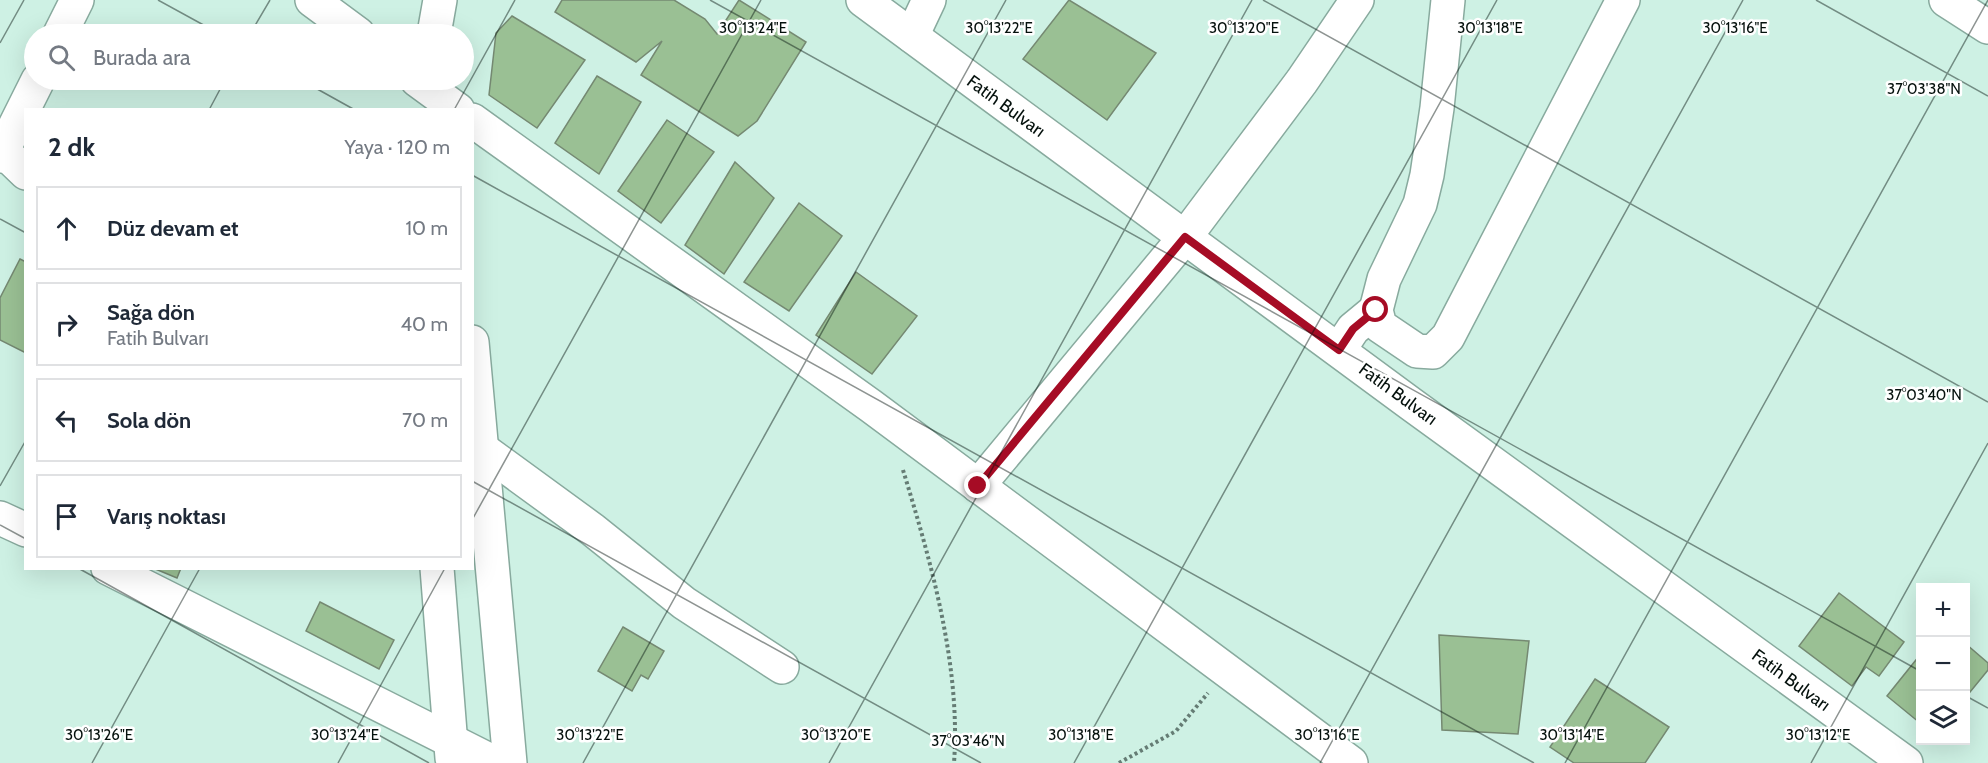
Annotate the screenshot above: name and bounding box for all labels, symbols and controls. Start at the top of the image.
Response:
text: 30°13'24"E [719,19,787,37]
text: 30°13'22"E [965,19,1033,37]
text: 30°13'20"E [1209,19,1279,37]
text: 30°13'18"E [1457,19,1523,37]
text: 30°13'16"E [1702,19,1768,37]
search box [24,24,474,90]
icon: search [45,41,78,74]
text: Burada ara [93,44,191,71]
street label: Fatih Bulvarı [962,70,1050,142]
text: 37°03'38"N [1887,80,1961,98]
text: 2 dk [48,131,95,163]
text: Yaya · 120 m [344,135,450,159]
icon: ahead [50,212,83,245]
text: Düz devam et [107,215,239,242]
text: 10 m [405,216,448,240]
route start [1362,296,1388,322]
text: Sağa dön [107,299,195,326]
icon: right [50,308,83,341]
text: 40 m [400,312,448,336]
text: Fatih Bulvarı [107,326,209,350]
street label: Fatih Bulvarı [1354,358,1442,430]
text: 37°03'40"N [1886,386,1962,404]
icon: left [50,404,83,437]
text: Sola dön [107,407,191,434]
text: 70 m [402,408,448,432]
route end [964,472,990,498]
icon: arrive [50,500,83,533]
text: Varış noktası [107,503,226,530]
map controls [1916,583,1970,745]
button: + [1916,583,1970,637]
button: − [1916,637,1970,691]
street label: Fatih Bulvarı [1747,644,1835,716]
button: layers [1916,691,1970,745]
text: 30°13'26"E [65,726,133,744]
text: 30°13'24"E [311,726,379,744]
text: 30°13'22"E [556,726,624,744]
text: 30°13'20"E [801,726,871,744]
text: 30°13'18"E [1048,726,1114,744]
text: 30°13'16"E [1294,726,1360,744]
text: 30°13'14"E [1539,726,1605,744]
text: 30°13'12"E [1786,726,1850,744]
text: 37°03'46"N [931,732,1005,750]

